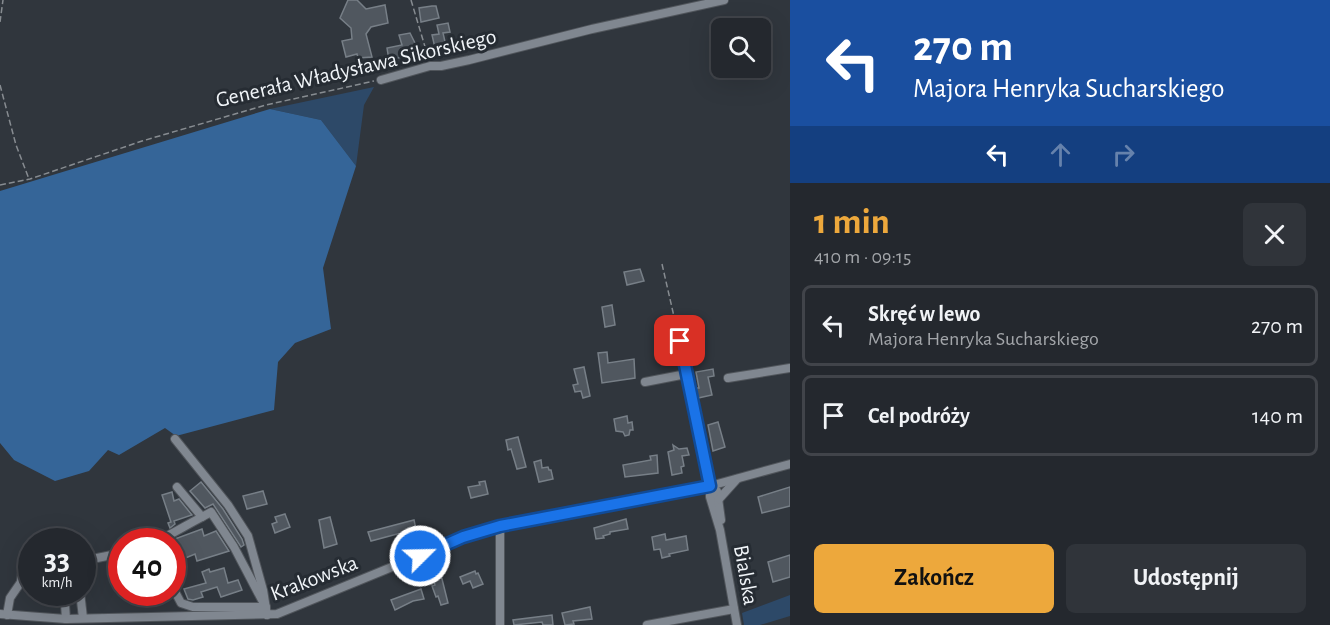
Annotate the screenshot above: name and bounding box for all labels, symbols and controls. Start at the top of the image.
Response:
map controls [711,18,771,78]
button: search [711,18,771,78]
icon: left [814,24,892,102]
street label: Generała Władysława Sikorskiego [214,25,498,111]
text: 270 m [913,26,1013,68]
text: Majora Henryka Sucharskiego [913,75,1225,102]
icon: left [981,138,1014,171]
icon: ahead [1044,138,1077,171]
icon: right [1107,138,1140,171]
button: close [1243,203,1306,266]
text: 1 min [814,204,890,240]
text: 410 m · 09:15 [814,247,911,267]
text: Skręć w lewo [868,303,980,325]
icon: left [817,309,850,342]
pin [654,315,705,366]
text: 270 m [1251,315,1303,337]
icon: arrive [663,324,696,357]
text: Majora Henryka Sucharskiego [868,329,1099,349]
icon: arrive [817,399,850,432]
text: Cel podróży [868,405,970,427]
text: 140 m [1252,405,1303,427]
position arrow [388,524,452,588]
speed limit sign: 40 [108,528,186,606]
street label: Bialska [730,543,762,607]
button: Zakończ [814,544,1054,613]
button: Udostępnij [1066,544,1306,613]
text: 33 [44,545,70,575]
street label: Krakowska [267,551,361,605]
text: km/h [42,575,72,590]

